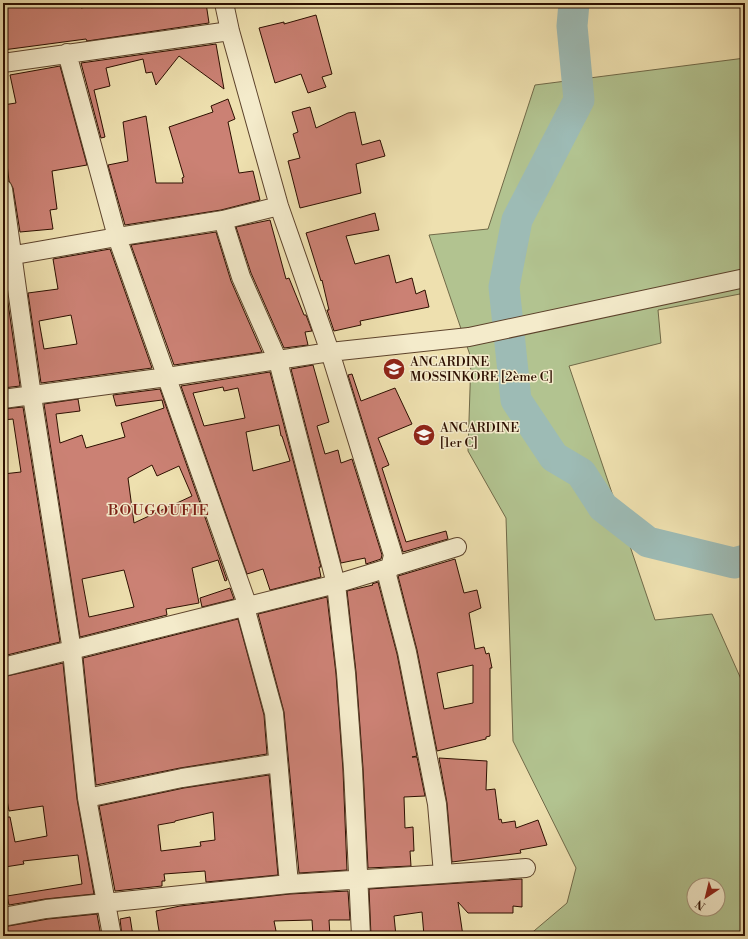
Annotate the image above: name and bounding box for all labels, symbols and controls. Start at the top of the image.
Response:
place label: ANCARDINE MOSSINKORE [2ème C] [409,354,553,385]
school or university icon: ANCARDINE MOSSINKORE [2ème C] [381,356,407,382]
place label: ANCARDINE [1er C] [439,420,519,451]
school or university icon: ANCARDINE [1er C] [411,422,437,448]
district label: BOUGOUFIE [107,501,210,520]
north arrow [686,877,726,917]
text: N [693,896,708,913]

